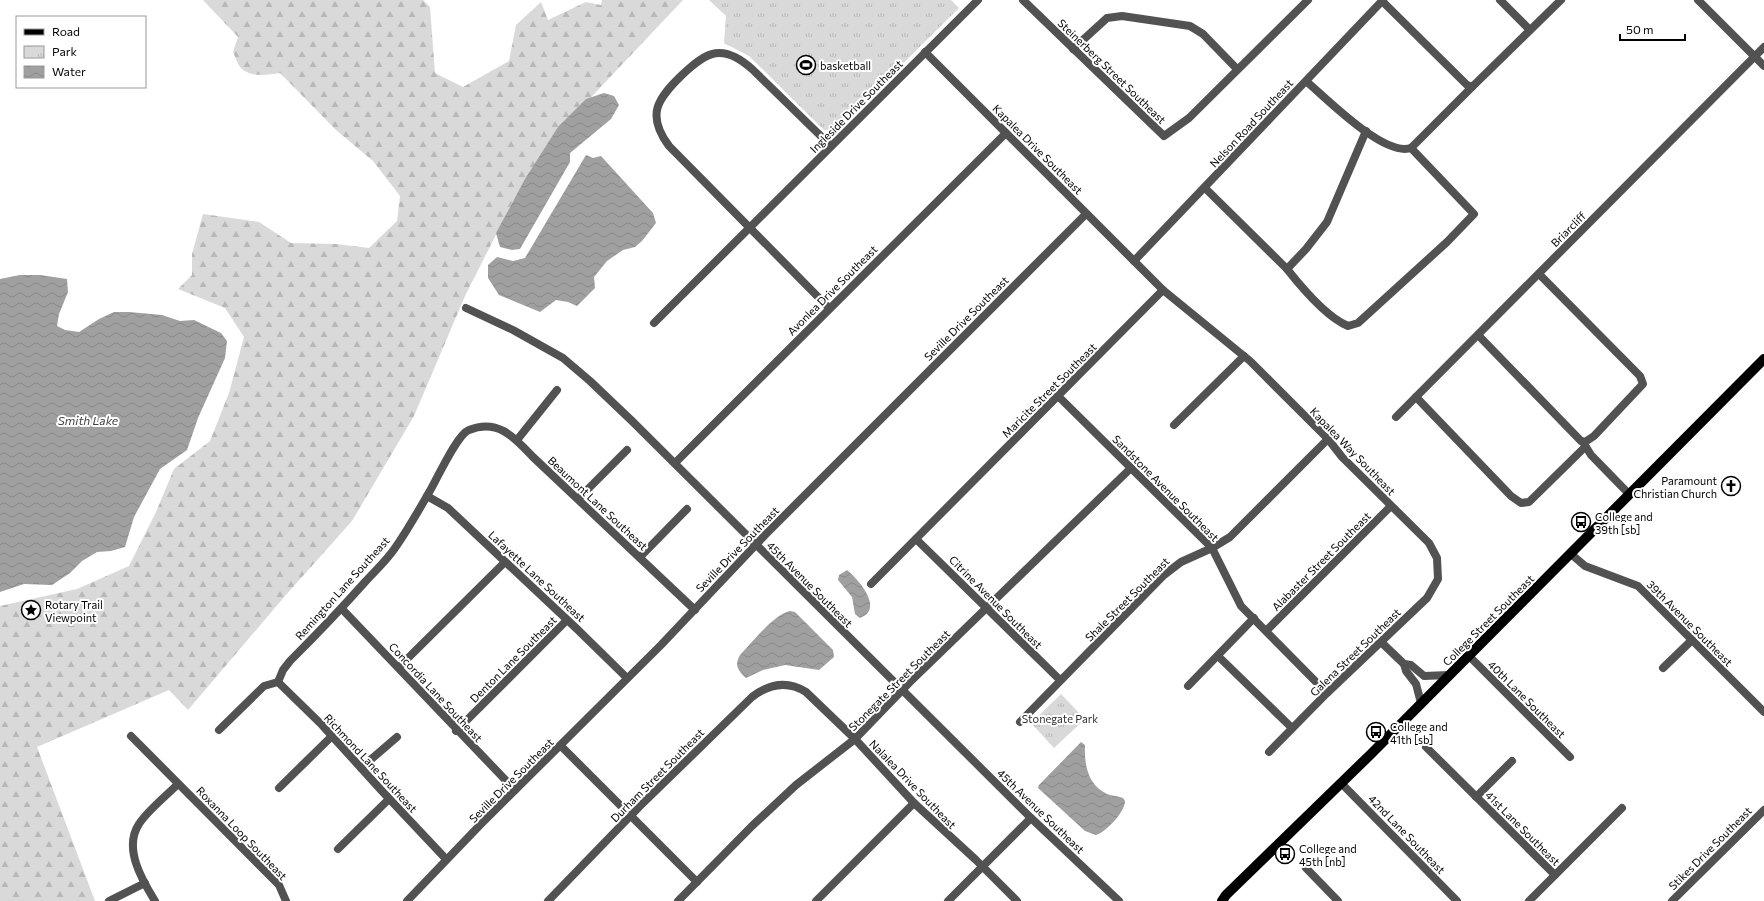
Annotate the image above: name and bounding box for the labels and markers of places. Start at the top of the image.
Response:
sports icon: basketball [795,54,817,76]
place label: basketball [820,59,871,72]
place label: Paramount Christian Church [1634,474,1717,500]
church icon: Paramount Christian Church [1720,475,1742,497]
place label: College and 39th [sb] [1595,510,1653,536]
bus stop icon: College and 39th [sb] [1570,511,1592,533]
place label: Rotary Trail Viewpoint [45,598,103,624]
place icon: Rotary Trail Viewpoint [20,599,42,621]
place label: College and 41th [sb] [1390,720,1448,746]
bus stop icon: College and 41th [sb] [1365,721,1387,743]
place label: College and 45th [nb] [1299,842,1357,868]
bus stop icon: College and 45th [nb] [1274,843,1296,865]

